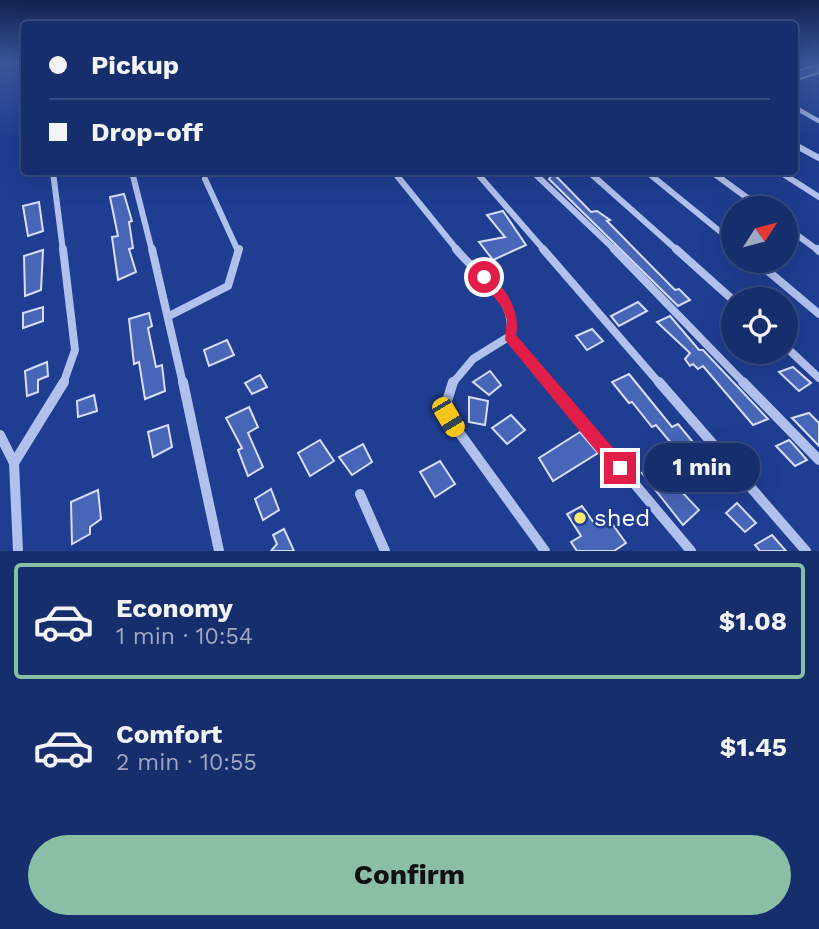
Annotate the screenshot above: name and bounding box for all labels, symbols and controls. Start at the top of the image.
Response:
text: Pickup [91,50,179,80]
text: Drop-off [91,117,203,147]
north arrow [721,196,798,273]
map controls [721,196,798,364]
route start [468,261,500,293]
button: locate [721,287,798,364]
car [429,394,468,440]
callout: 1 min [644,444,760,492]
route end [604,452,636,484]
text: 1 min [672,454,732,481]
place label: shed [594,504,650,532]
marker: shed [572,510,588,526]
icon: car [32,590,95,653]
text: Economy [116,593,233,623]
text: $1.08 [719,606,787,636]
text: 1 min · 10:54 [116,623,253,650]
icon: car [32,716,95,779]
text: Comfort [116,719,222,749]
text: $1.45 [720,732,787,762]
text: 2 min · 10:55 [116,749,257,776]
button: Confirm [28,835,791,915]

